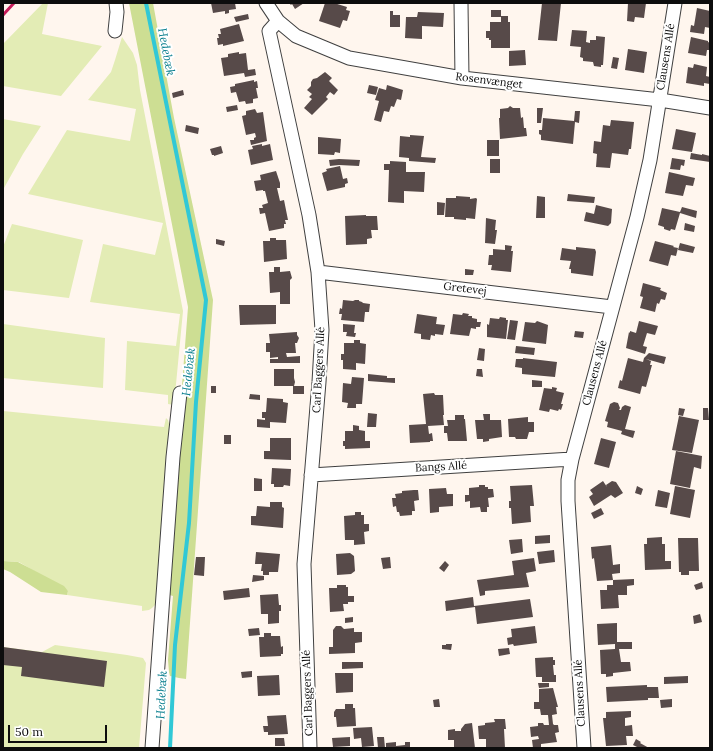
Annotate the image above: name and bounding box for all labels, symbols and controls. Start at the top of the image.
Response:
street label: Clausens Allé [654,23,678,91]
water label: Hedebæk [154,27,178,77]
street label: Rosenvænget [455,70,523,92]
street label: Gretevej [443,280,487,298]
street label: Carl Baggers Allé [310,327,328,413]
street label: Clausens Allé [580,339,610,407]
water label: Hedebæk [179,347,199,397]
street label: Bangs Allé [415,459,467,475]
street label: Carl Baggers Allé [300,650,316,736]
street label: Clausens Allé [572,659,588,727]
water label: Hedebæk [154,670,170,720]
scale bar [10,717,109,743]
text: 50 m [15,724,43,739]

